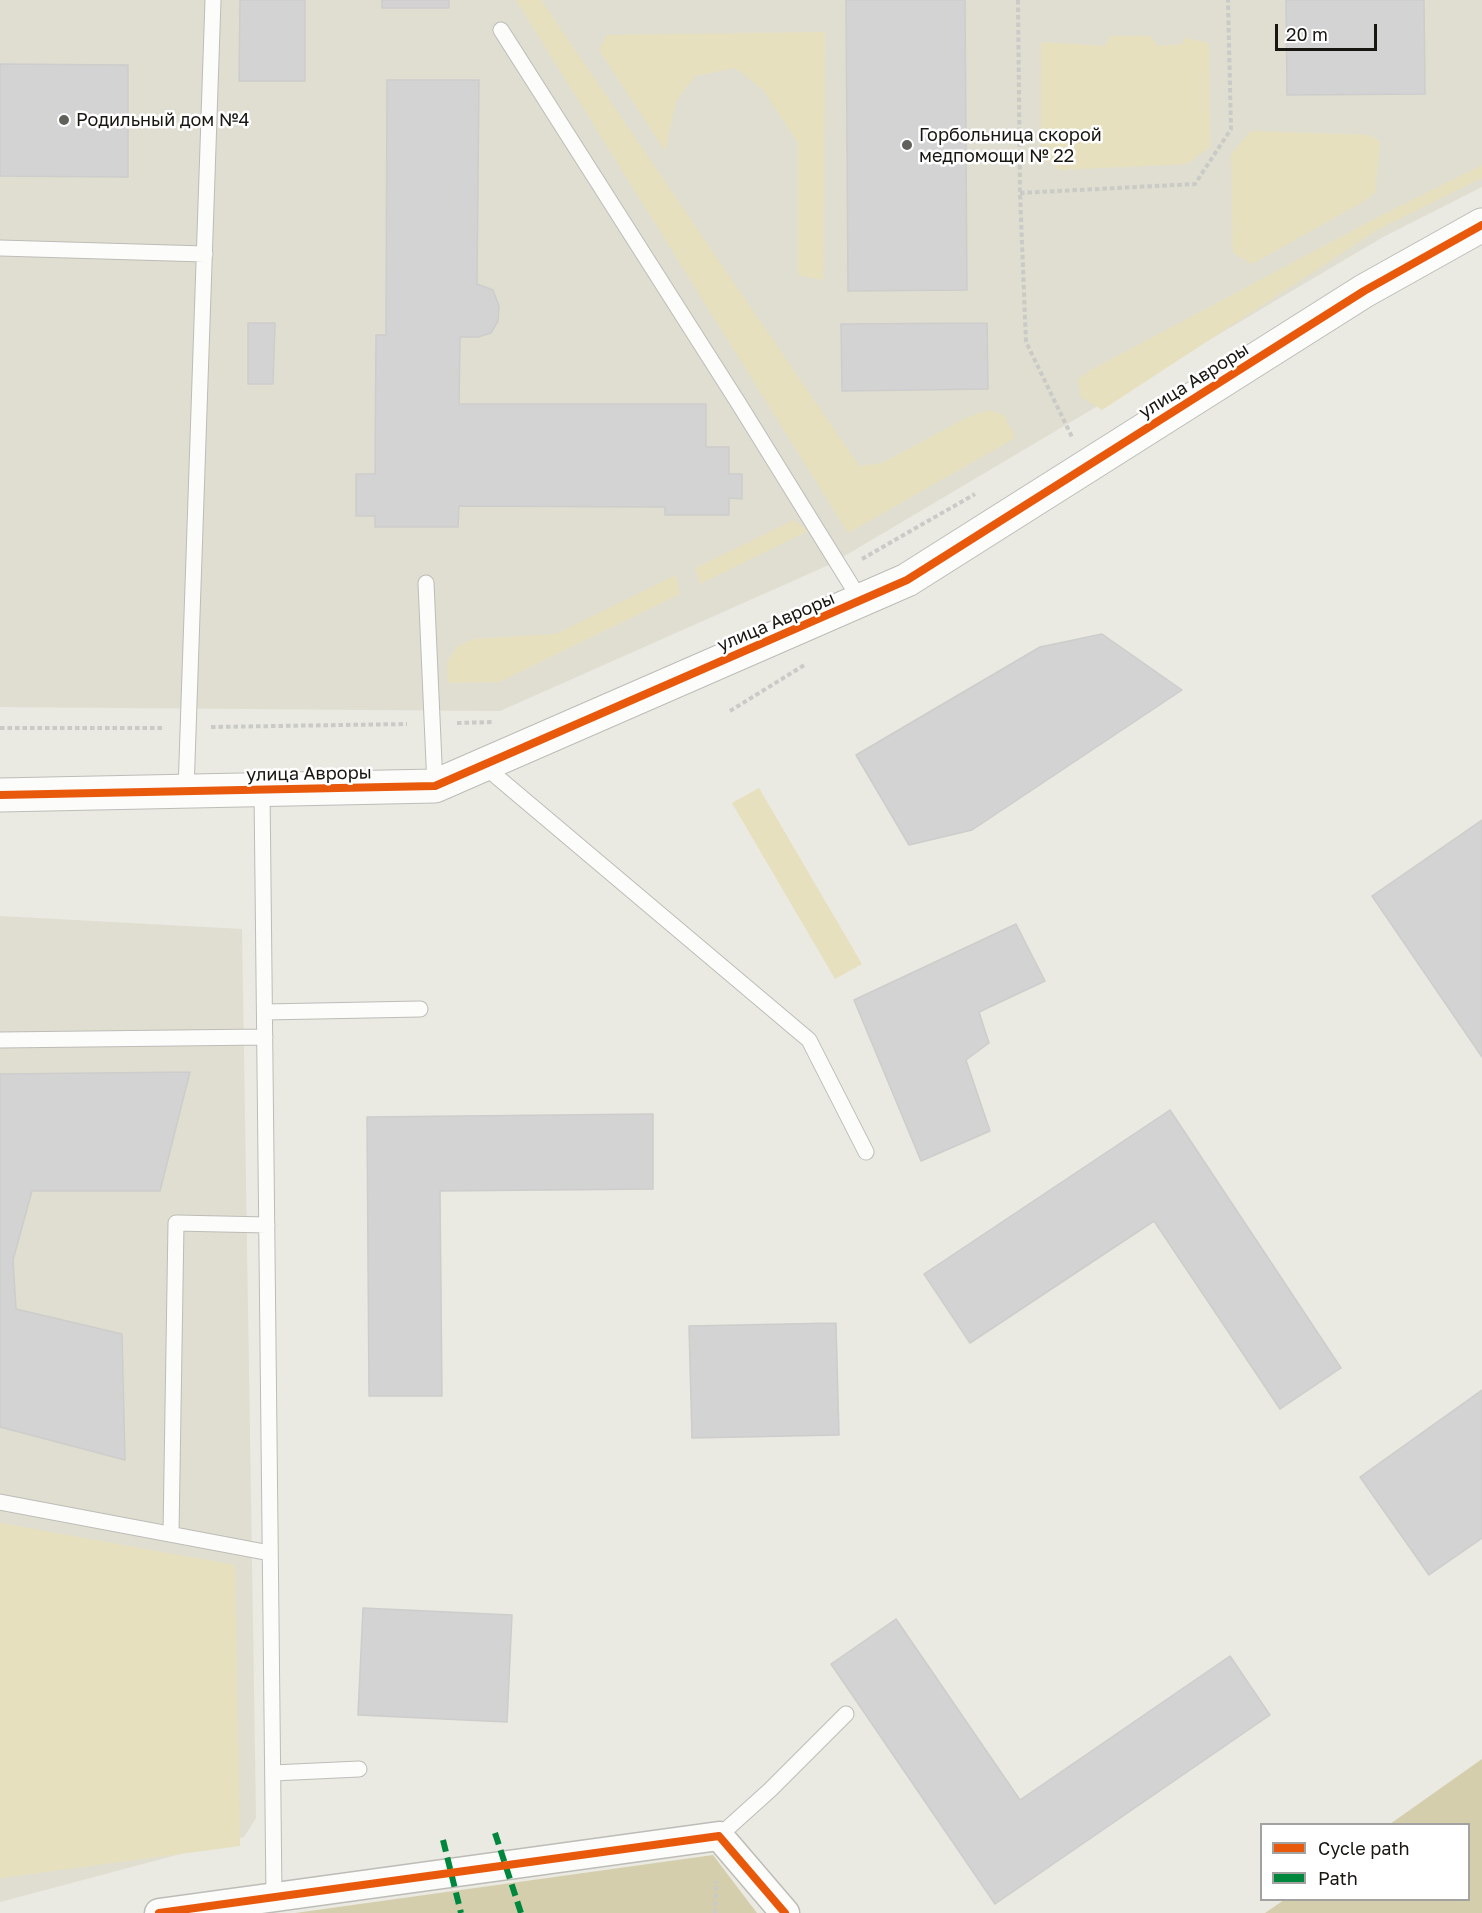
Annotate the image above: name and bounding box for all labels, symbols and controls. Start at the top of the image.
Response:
scale bar [1278,12,1380,50]
text: 20 m [1286,23,1328,45]
place label: Родильный дом №4 [76,109,250,131]
marker: Родильный дом №4 [57,113,71,127]
place label: Горбольница скорой медпомощи № 22 [919,124,1102,166]
marker: Горбольница скорой медпомощи № 22 [900,138,914,152]
street label: улица Авроры [1135,339,1253,423]
street label: улица Авроры [714,588,838,656]
street label: улица Авроры [246,762,372,786]
legend [1260,1823,1470,1901]
text: Cycle path [1318,1837,1410,1859]
text: Path [1318,1867,1358,1889]

